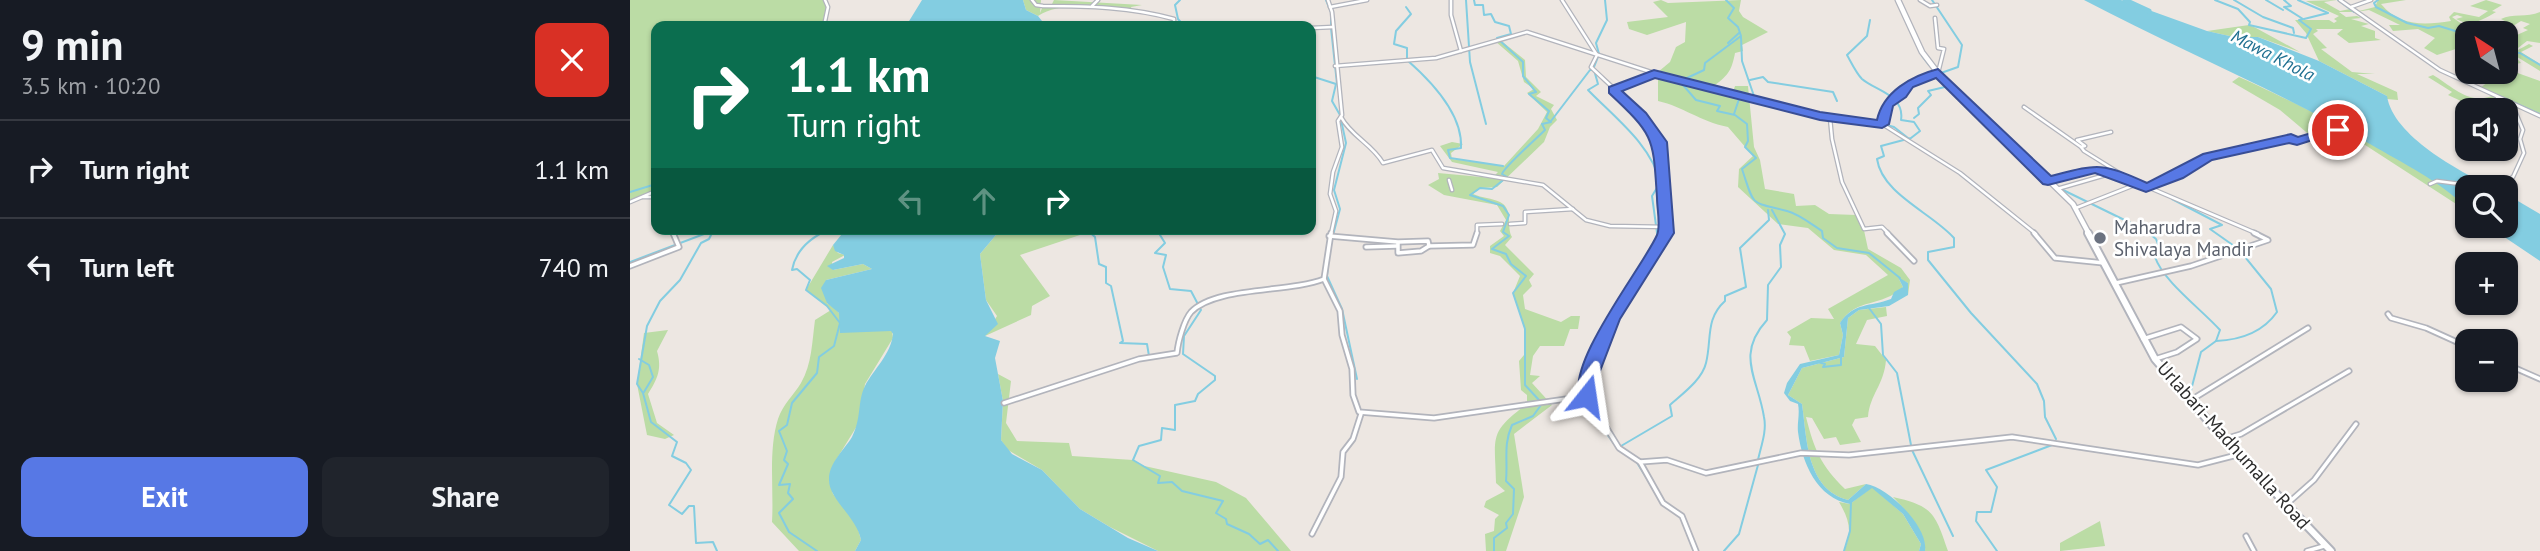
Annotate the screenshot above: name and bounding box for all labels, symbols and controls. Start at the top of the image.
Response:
text: 9 min [21,17,123,72]
north arrow [2455,21,2518,84]
map controls [2455,21,2518,392]
button: close [535,23,609,97]
water label: Mawa Khola [2227,24,2319,86]
text: 1.1 km [787,42,931,106]
icon: right [672,49,763,140]
text: 3.5 km · 10:20 [21,71,160,100]
button: sound [2455,98,2518,161]
pin [2308,100,2368,160]
text: Turn right [787,104,921,146]
icon: arrive [2319,111,2357,149]
icon: right [21,150,59,188]
text: Turn right [80,153,189,186]
text: 1.1 km [535,153,609,186]
button: search [2455,175,2518,238]
icon: left [892,182,930,220]
icon: ahead [965,182,1003,220]
icon: right [1038,182,1076,220]
place label: Maharudra Shivalaya Mandir [2114,215,2254,261]
marker: Maharudra Shivalaya Mandir [2092,230,2108,246]
icon: left [21,248,59,286]
text: Turn left [80,251,174,284]
text: 740 m [538,251,609,284]
button: + [2455,252,2518,315]
button: − [2455,329,2518,392]
street label: Urlabari-Madhumalla Road [2152,356,2316,534]
position arrow [1550,359,1624,433]
button: Exit [21,457,308,537]
button: Share [322,457,609,537]

